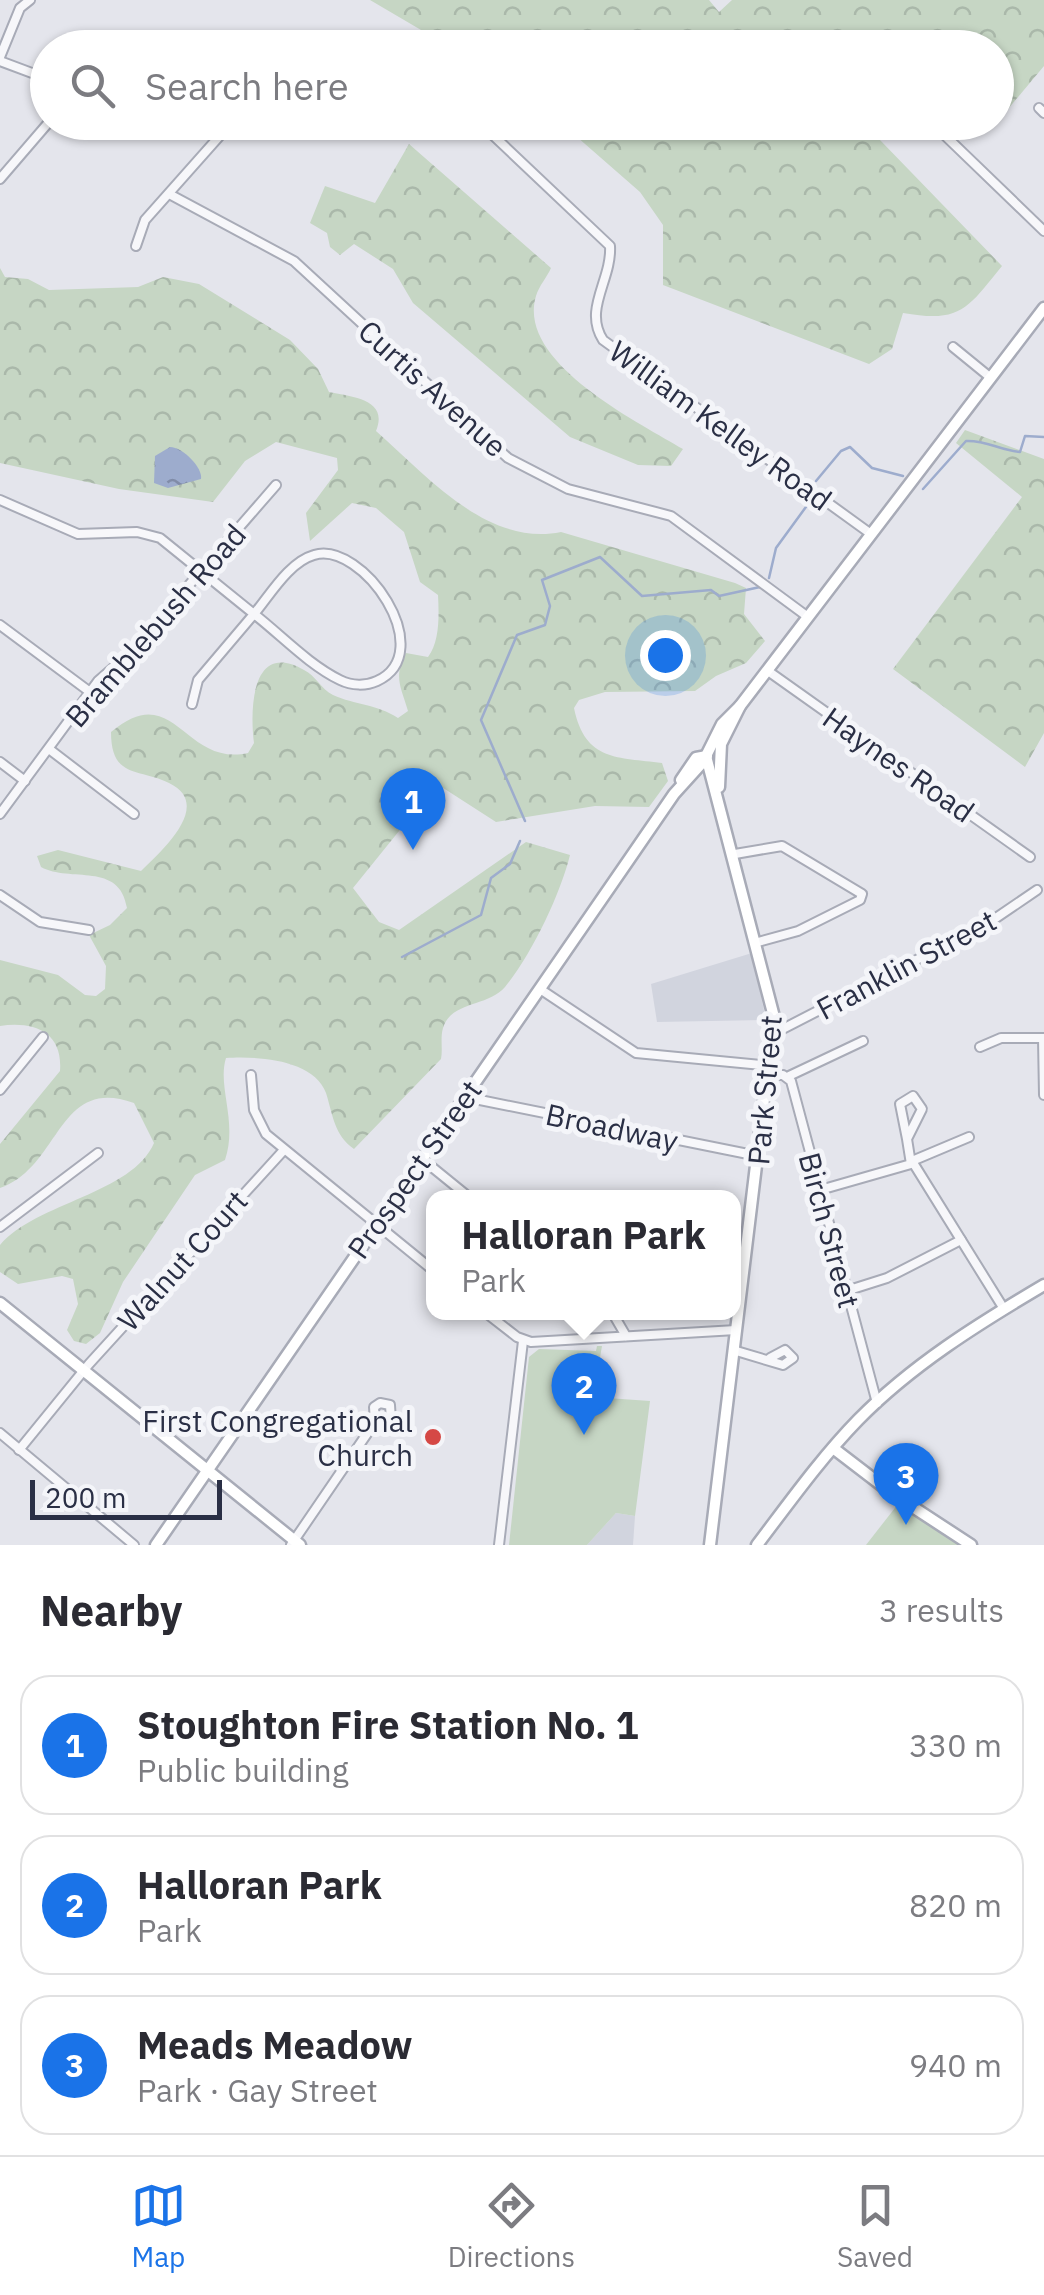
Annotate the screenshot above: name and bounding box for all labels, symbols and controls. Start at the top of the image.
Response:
search box [30,30,1014,140]
icon: search [65,58,120,113]
text: Search here [145,61,349,110]
street label: Curtis Avenue [351,311,515,465]
street label: William Kelley Road [602,331,840,519]
street label: Bramblebush Road [56,515,254,735]
your location [640,630,691,681]
street label: Haynes Road [816,697,982,831]
pin: 1 [380,768,446,850]
street label: Franklin Street [809,900,1003,1028]
street label: Park Street [738,1014,790,1166]
street label: Prospect Street [338,1072,490,1266]
street label: Broadway [542,1094,682,1160]
street label: Birch Street [791,1148,869,1312]
street label: Walnut Court [108,1181,256,1339]
popup [426,1190,741,1320]
text: Halloran Park [461,1210,706,1259]
text: Park [461,1259,526,1301]
pin: 2 [552,1352,616,1435]
place label: First Congregational Church [142,1401,413,1474]
marker: First Congregational Church [422,1426,444,1448]
pin: 3 [874,1442,938,1525]
scale bar [30,1475,222,1520]
text: 200 m [45,1479,126,1516]
text: Nearby [40,1583,182,1638]
text: 3 results [879,1589,1004,1631]
text: Stoughton Fire Station No. 1 [137,1700,639,1749]
text: 1 [65,1724,84,1766]
text: 330 m [909,1724,1002,1766]
text: Public building [137,1749,349,1791]
text: Halloran Park [137,1860,382,1909]
text: 2 [65,1884,84,1926]
text: 820 m [909,1884,1002,1926]
text: Park [137,1909,202,1951]
text: Meads Meadow [137,2020,413,2069]
text: 3 [65,2044,84,2086]
text: 940 m [909,2044,1002,2086]
text: Park · Gay Street [137,2069,378,2111]
tab: Map [131,2178,186,2275]
tab: Directions [448,2178,575,2275]
tab: Saved [837,2178,913,2275]

